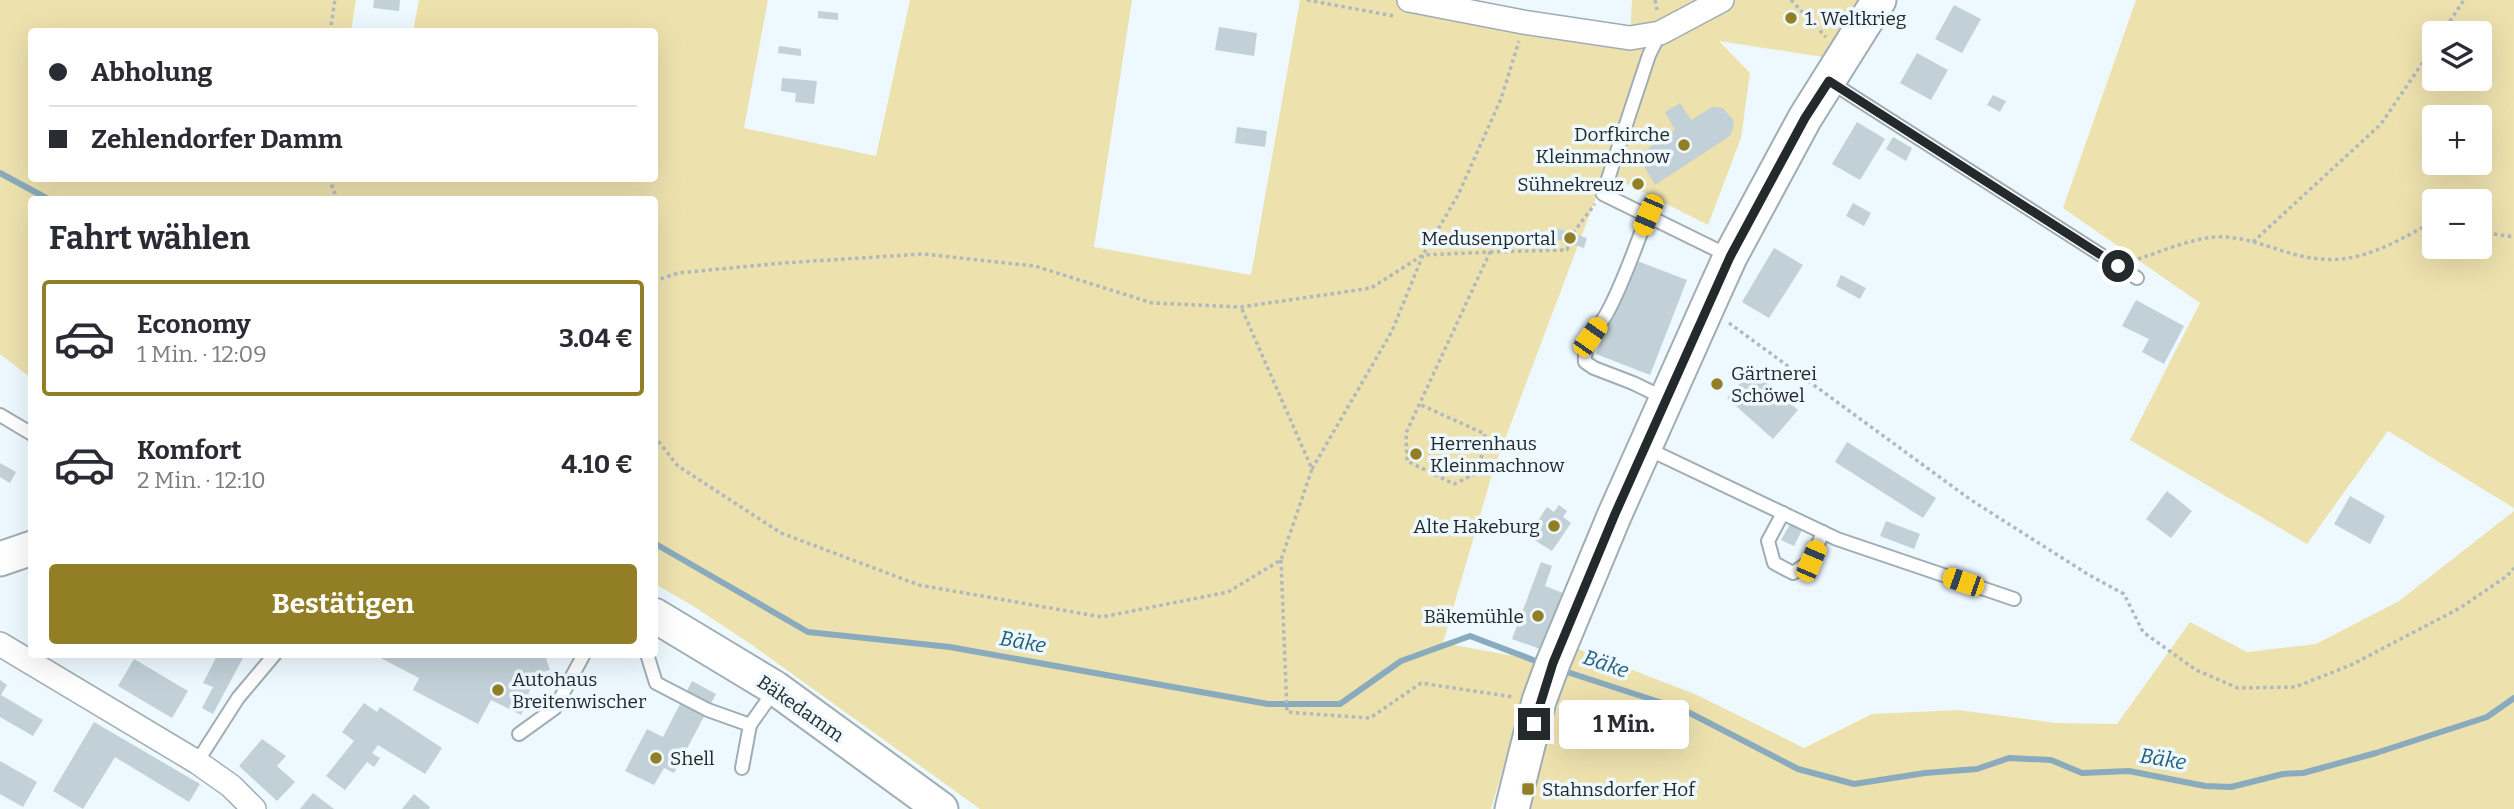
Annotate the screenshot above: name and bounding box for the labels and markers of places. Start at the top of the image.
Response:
place label: 1. Weltkrieg [1805,7,1907,30]
marker: 1. Weltkrieg [1783,10,1799,26]
place label: Dorfkirche Kleinmachnow [1535,123,1671,168]
marker: Dorfkirche Kleinmachnow [1676,137,1692,153]
place label: Sühnekreuz [1517,173,1624,196]
marker: Sühnekreuz [1630,176,1646,192]
place label: Medusenportal [1421,227,1556,250]
marker: Medusenportal [1562,230,1578,246]
place label: Gärtnerei Schöwel [1731,362,1817,407]
marker: Gärtnerei Schöwel [1709,376,1725,392]
place label: Herrenhaus Kleinmachnow [1430,432,1565,477]
marker: Herrenhaus Kleinmachnow [1408,446,1424,462]
place label: Alte Hakeburg [1413,515,1540,538]
marker: Alte Hakeburg [1546,518,1562,534]
place label: Bäkemühle [1424,605,1524,628]
marker: Bäkemühle [1530,608,1546,624]
place label: Autohaus Breitenwischer [512,668,647,713]
marker: Autohaus Breitenwischer [490,682,506,698]
place label: Shell [670,747,715,770]
marker: Shell [648,750,664,766]
place label: Stahnsdorfer Hof [1542,778,1696,801]
marker: Stahnsdorfer Hof [1520,781,1536,797]

